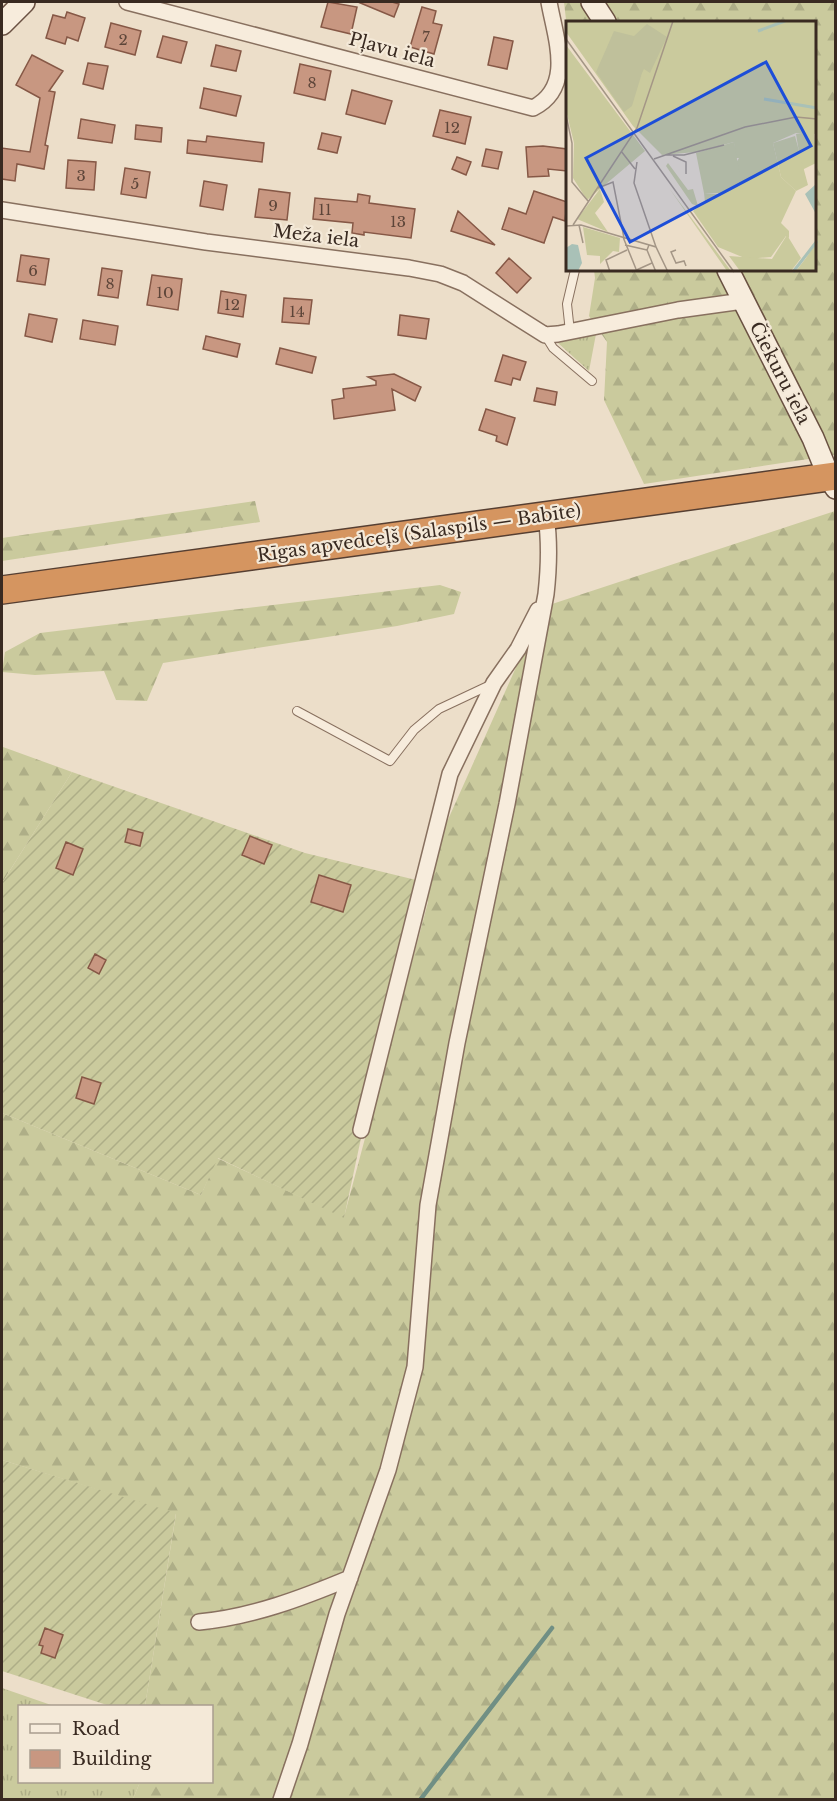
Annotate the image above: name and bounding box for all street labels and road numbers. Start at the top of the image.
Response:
street label: Pļavu iela [347,28,438,72]
street label: Meža iela [272,220,360,252]
street label: Čiekuru iela [745,318,816,428]
street label: Rīgas apvedceļš (Salaspils — Babīte) [256,499,582,567]

